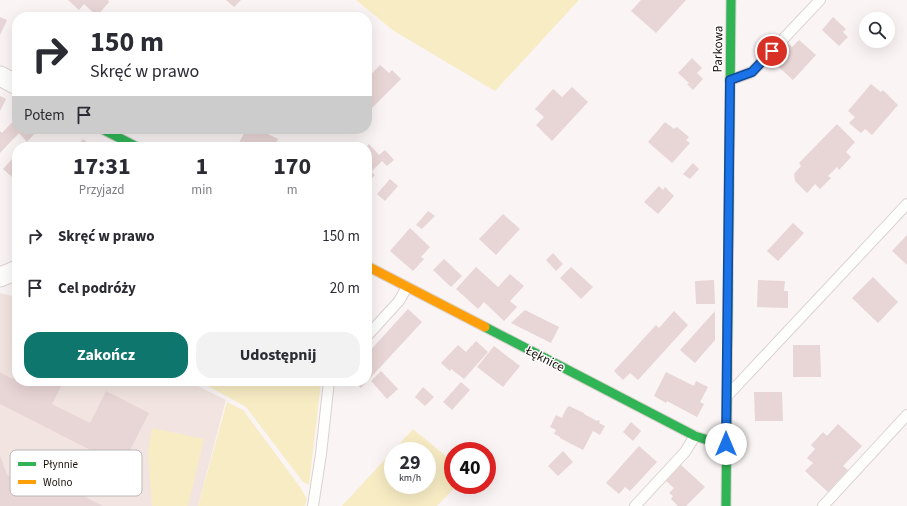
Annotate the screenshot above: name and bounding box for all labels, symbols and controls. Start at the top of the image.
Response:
map controls [859,12,895,48]
button: search [859,12,895,48]
text: 150 m [90,22,164,62]
street label: Parkowa [709,25,727,73]
icon: right [24,28,76,80]
pin [755,34,789,68]
icon: arrive [761,40,783,62]
text: Skręć w prawo [90,59,199,84]
icon: arrive [73,104,95,126]
text: Potem [24,105,65,126]
text: 17:31 [73,149,131,184]
text: 1 [196,149,208,184]
text: 170 [273,149,311,184]
text: Przyjazd [79,181,124,199]
text: min [191,181,212,199]
text: m [287,181,298,199]
icon: right [24,225,46,247]
text: Skręć w prawo [58,226,155,247]
text: 150 m [322,226,360,247]
icon: arrive [24,277,46,299]
text: Cel podróży [58,278,136,299]
text: 20 m [330,278,360,299]
button: Zakończ [24,332,188,378]
button: Udostępnij [196,332,360,378]
street label: Łęknice [521,341,568,376]
position arrow [705,423,747,465]
speed limit sign: 40 [444,442,496,494]
text: 29 [399,449,421,477]
legend [10,450,142,496]
text: Płynnie [43,457,78,472]
text: km/h [399,471,421,485]
text: Wolno [43,475,72,490]

